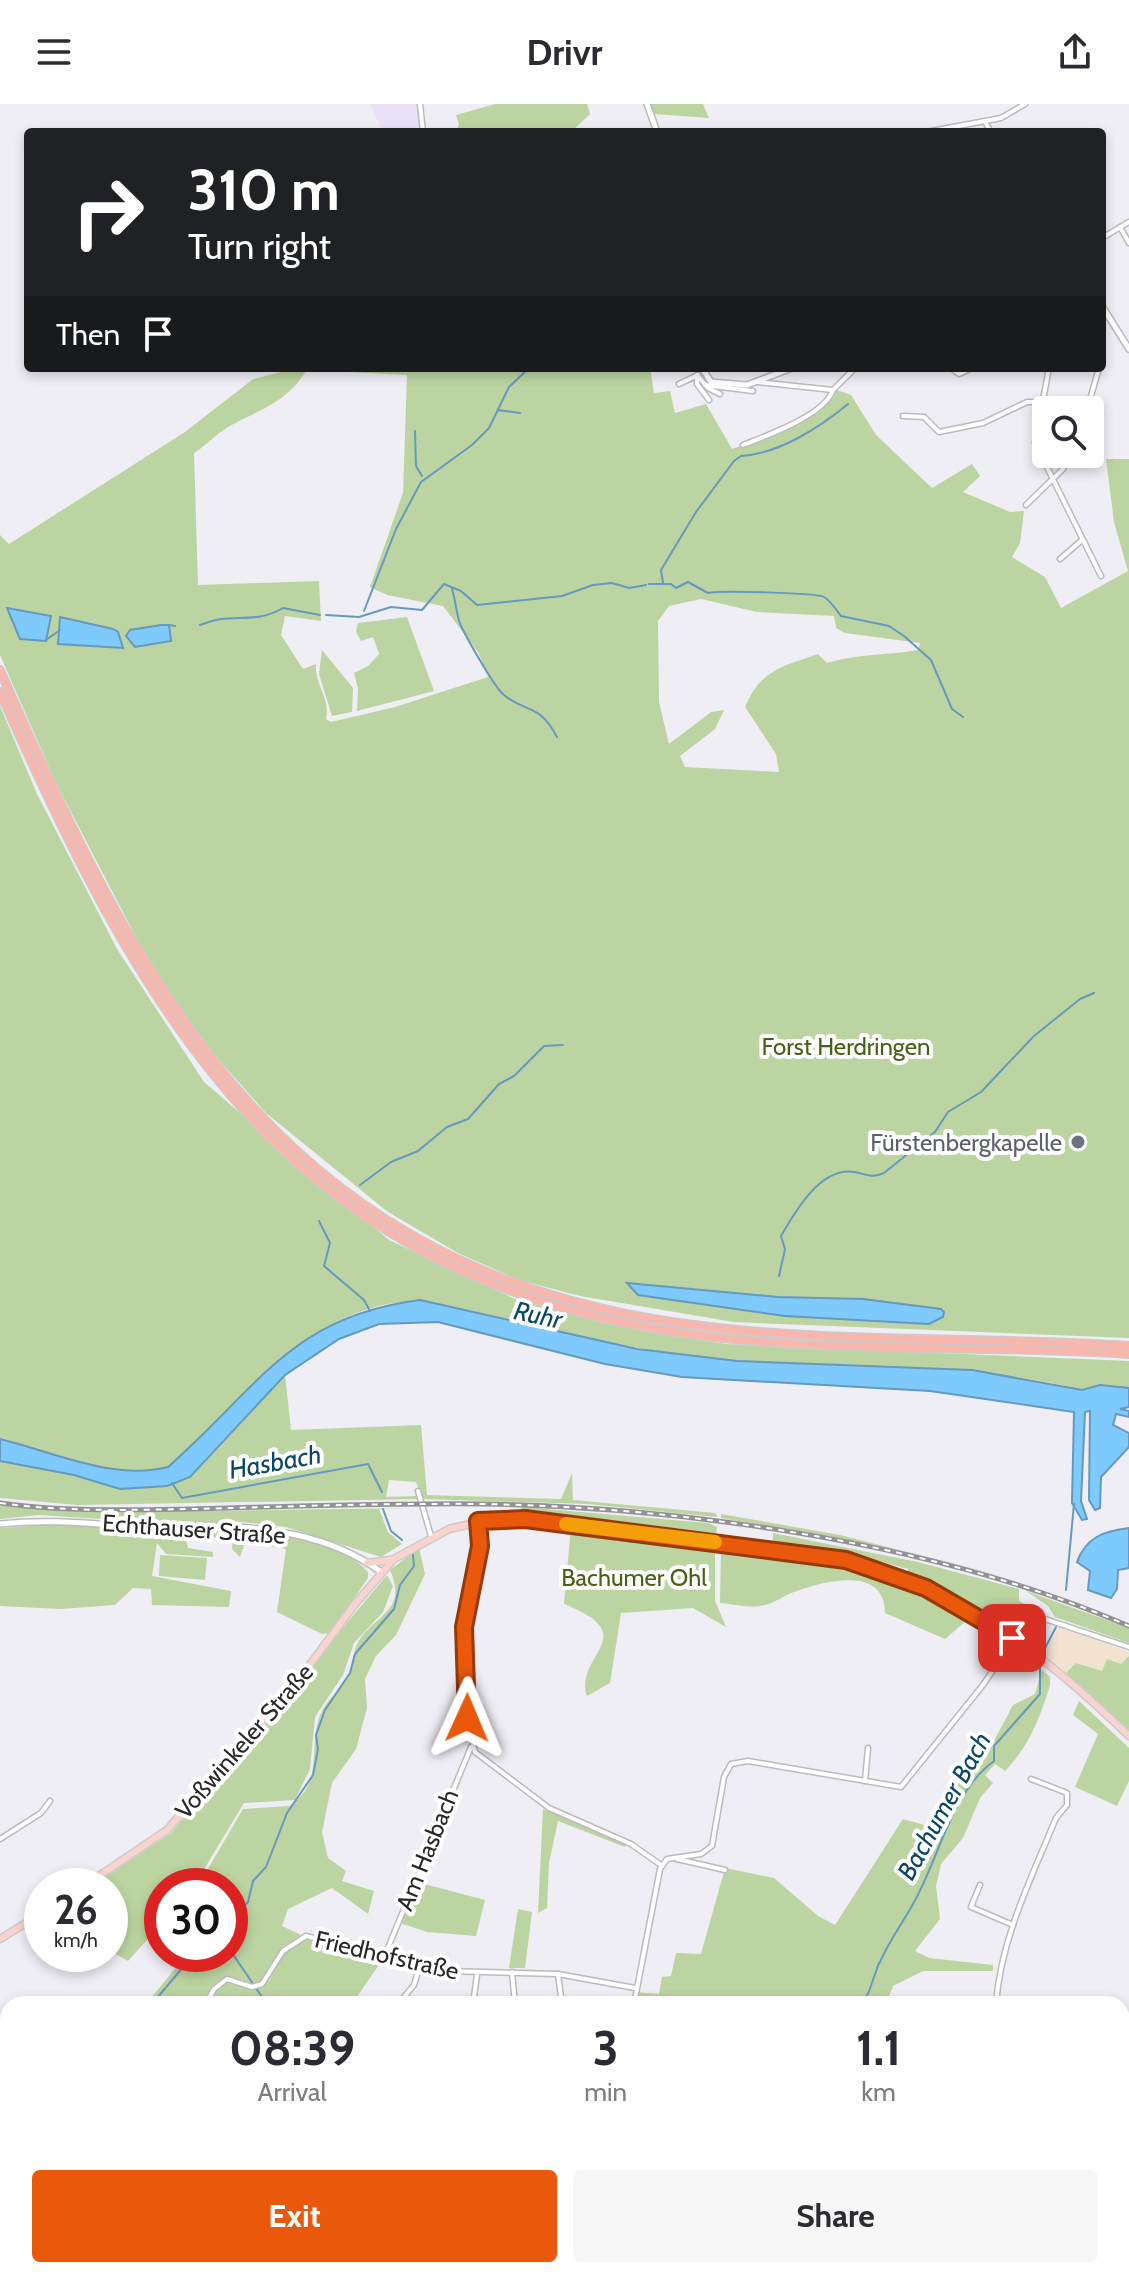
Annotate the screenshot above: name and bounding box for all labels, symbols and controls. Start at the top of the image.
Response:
icon: menu [32,30,76,74]
text: Drivr [527,30,602,74]
icon: share [1053,30,1097,74]
text: 310 m [188,156,340,224]
icon: right [56,160,160,264]
text: Turn right [188,224,331,268]
icon: arrive [136,312,180,356]
text: Then [56,316,120,353]
map controls [1032,396,1104,468]
button: search [1032,396,1104,468]
park label: Forst Herdringen [762,1032,930,1061]
place label: Fürstenbergkapelle [870,1128,1062,1157]
marker: Fürstenbergkapelle [1069,1133,1087,1151]
water label: Ruhr [511,1294,566,1336]
water label: Hasbach [226,1438,324,1486]
street label: Echthauser Straße [101,1508,287,1550]
park label: Bachumer Ohl [561,1563,707,1592]
pin [978,1604,1046,1672]
icon: arrive [990,1616,1034,1660]
street label: Voßwinkeler Straße [169,1658,319,1824]
position arrow [425,1676,509,1760]
water label: Bachumer Bach [890,1727,998,1885]
street label: Am Hasbach [390,1785,464,1915]
speed limit sign: 30 [144,1868,248,1972]
text: 26 [54,1885,98,1934]
street label: Friedhofstraße [312,1924,462,1986]
text: km/h [54,1928,98,1952]
text: 08:39 [229,2019,355,2077]
text: 3 [593,2019,619,2077]
text: 1.1 [856,2019,901,2077]
text: Arrival [257,2076,327,2108]
text: min [584,2076,627,2108]
text: km [861,2076,896,2108]
button: Exit [32,2170,557,2262]
button: Share [573,2170,1098,2262]

